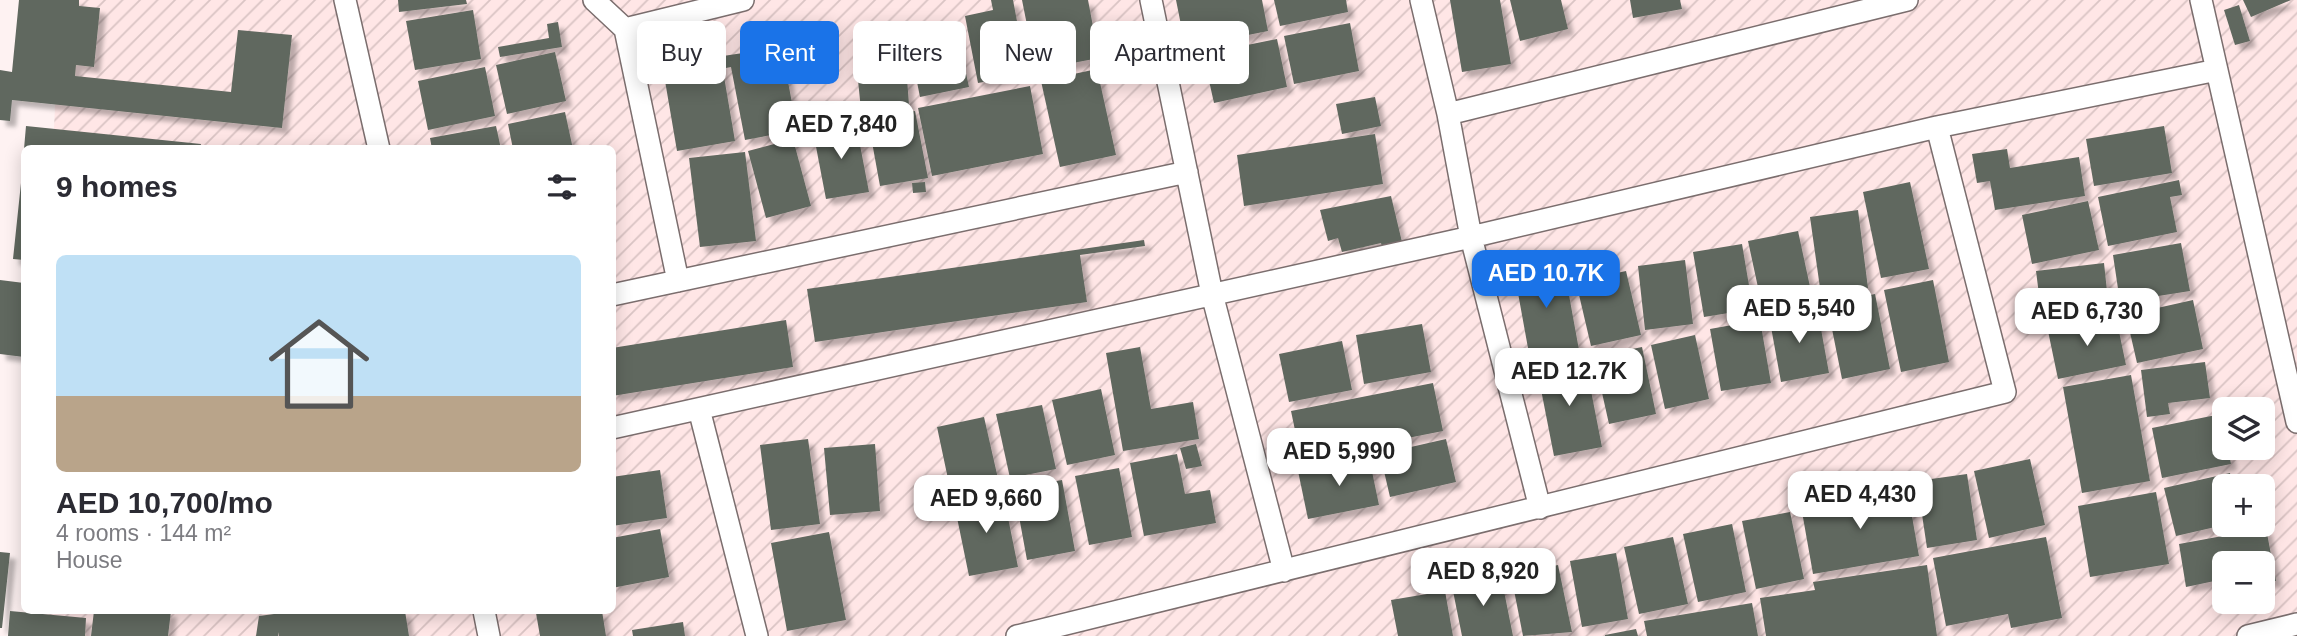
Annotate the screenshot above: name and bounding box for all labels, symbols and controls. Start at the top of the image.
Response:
chip: Buy [637,21,726,84]
chip: Rent [740,21,839,84]
chip: Filters [853,21,966,84]
chip: New [980,21,1076,84]
chip: Apartment [1090,21,1249,84]
pin: AED 7,840 [761,102,921,161]
text: AED 7,840 [785,111,897,137]
icon: filters [543,168,581,206]
text: 9 homes [56,170,178,203]
pin: AED 10.7K [1466,250,1626,310]
text: AED 10.7K [1488,260,1604,286]
pin: AED 5,540 [1719,286,1879,345]
pin: AED 6,730 [2007,288,2167,348]
text: AED 5,540 [1743,295,1855,321]
text: AED 6,730 [2031,298,2143,324]
icon: home [256,301,382,427]
pin: AED 12.7K [1489,348,1649,408]
text: AED 12.7K [1511,358,1627,384]
map controls [2212,397,2275,614]
button: layers [2212,397,2275,460]
pin: AED 5,990 [1259,428,1419,488]
text: AED 5,990 [1283,438,1395,464]
pin: AED 4,430 [1780,472,1940,531]
button: + [2212,474,2275,537]
pin: AED 9,660 [906,476,1066,535]
text: AED 4,430 [1804,481,1916,507]
text: AED 9,660 [930,485,1042,511]
text: AED 10,700/mo [56,486,273,519]
text: 4 rooms · 144 m² [56,520,231,546]
text: House [56,547,122,573]
pin: AED 8,920 [1403,548,1563,608]
button: − [2212,551,2275,614]
text: AED 8,920 [1427,558,1539,584]

